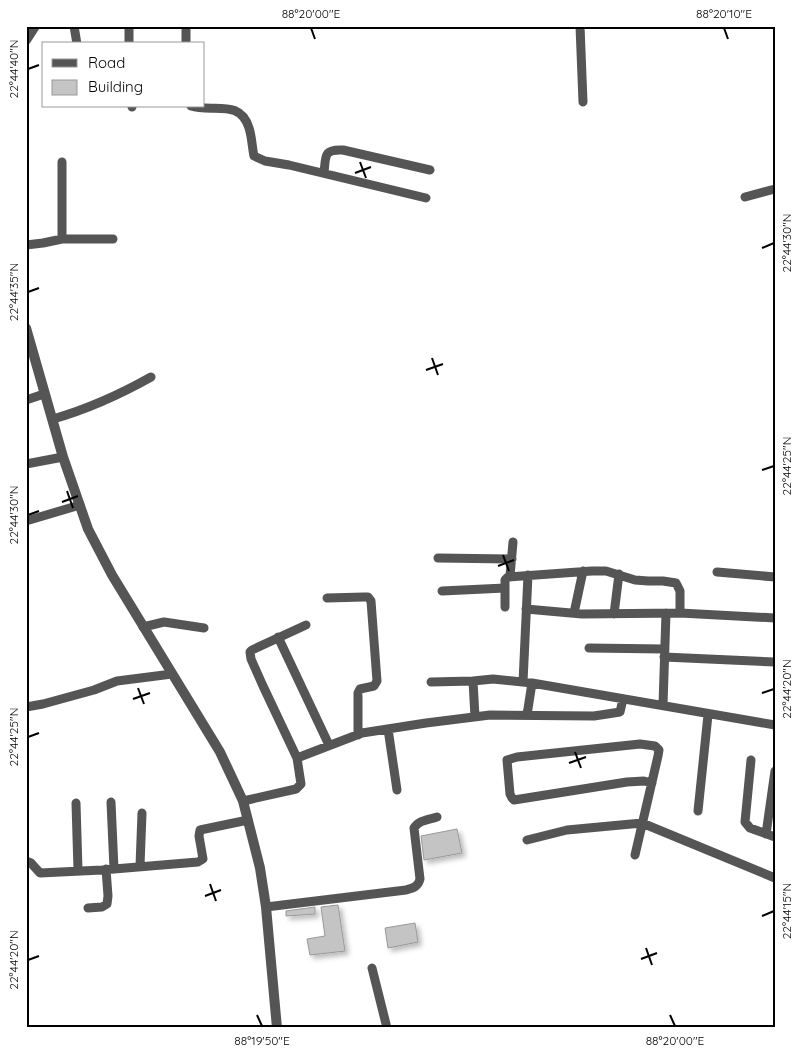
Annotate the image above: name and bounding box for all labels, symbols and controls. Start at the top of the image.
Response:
text: 88°20'00"E [282,6,341,21]
text: 88°20'10"E [696,6,752,21]
text: 22°44'40"N [6,39,21,99]
legend [42,42,205,108]
text: Road [88,53,125,72]
text: Building [88,77,143,96]
text: 22°44'30"N [779,213,794,273]
text: 22°44'35"N [6,263,21,321]
text: 22°44'25"N [779,437,794,495]
text: 22°44'30"N [6,485,21,545]
text: 22°44'20"N [779,659,794,719]
text: 22°44'25"N [6,708,21,766]
text: 22°44'15"N [779,883,794,939]
text: 22°44'20"N [6,930,21,990]
text: 88°19'50"E [234,1033,290,1048]
text: 88°20'00"E [646,1033,705,1048]

